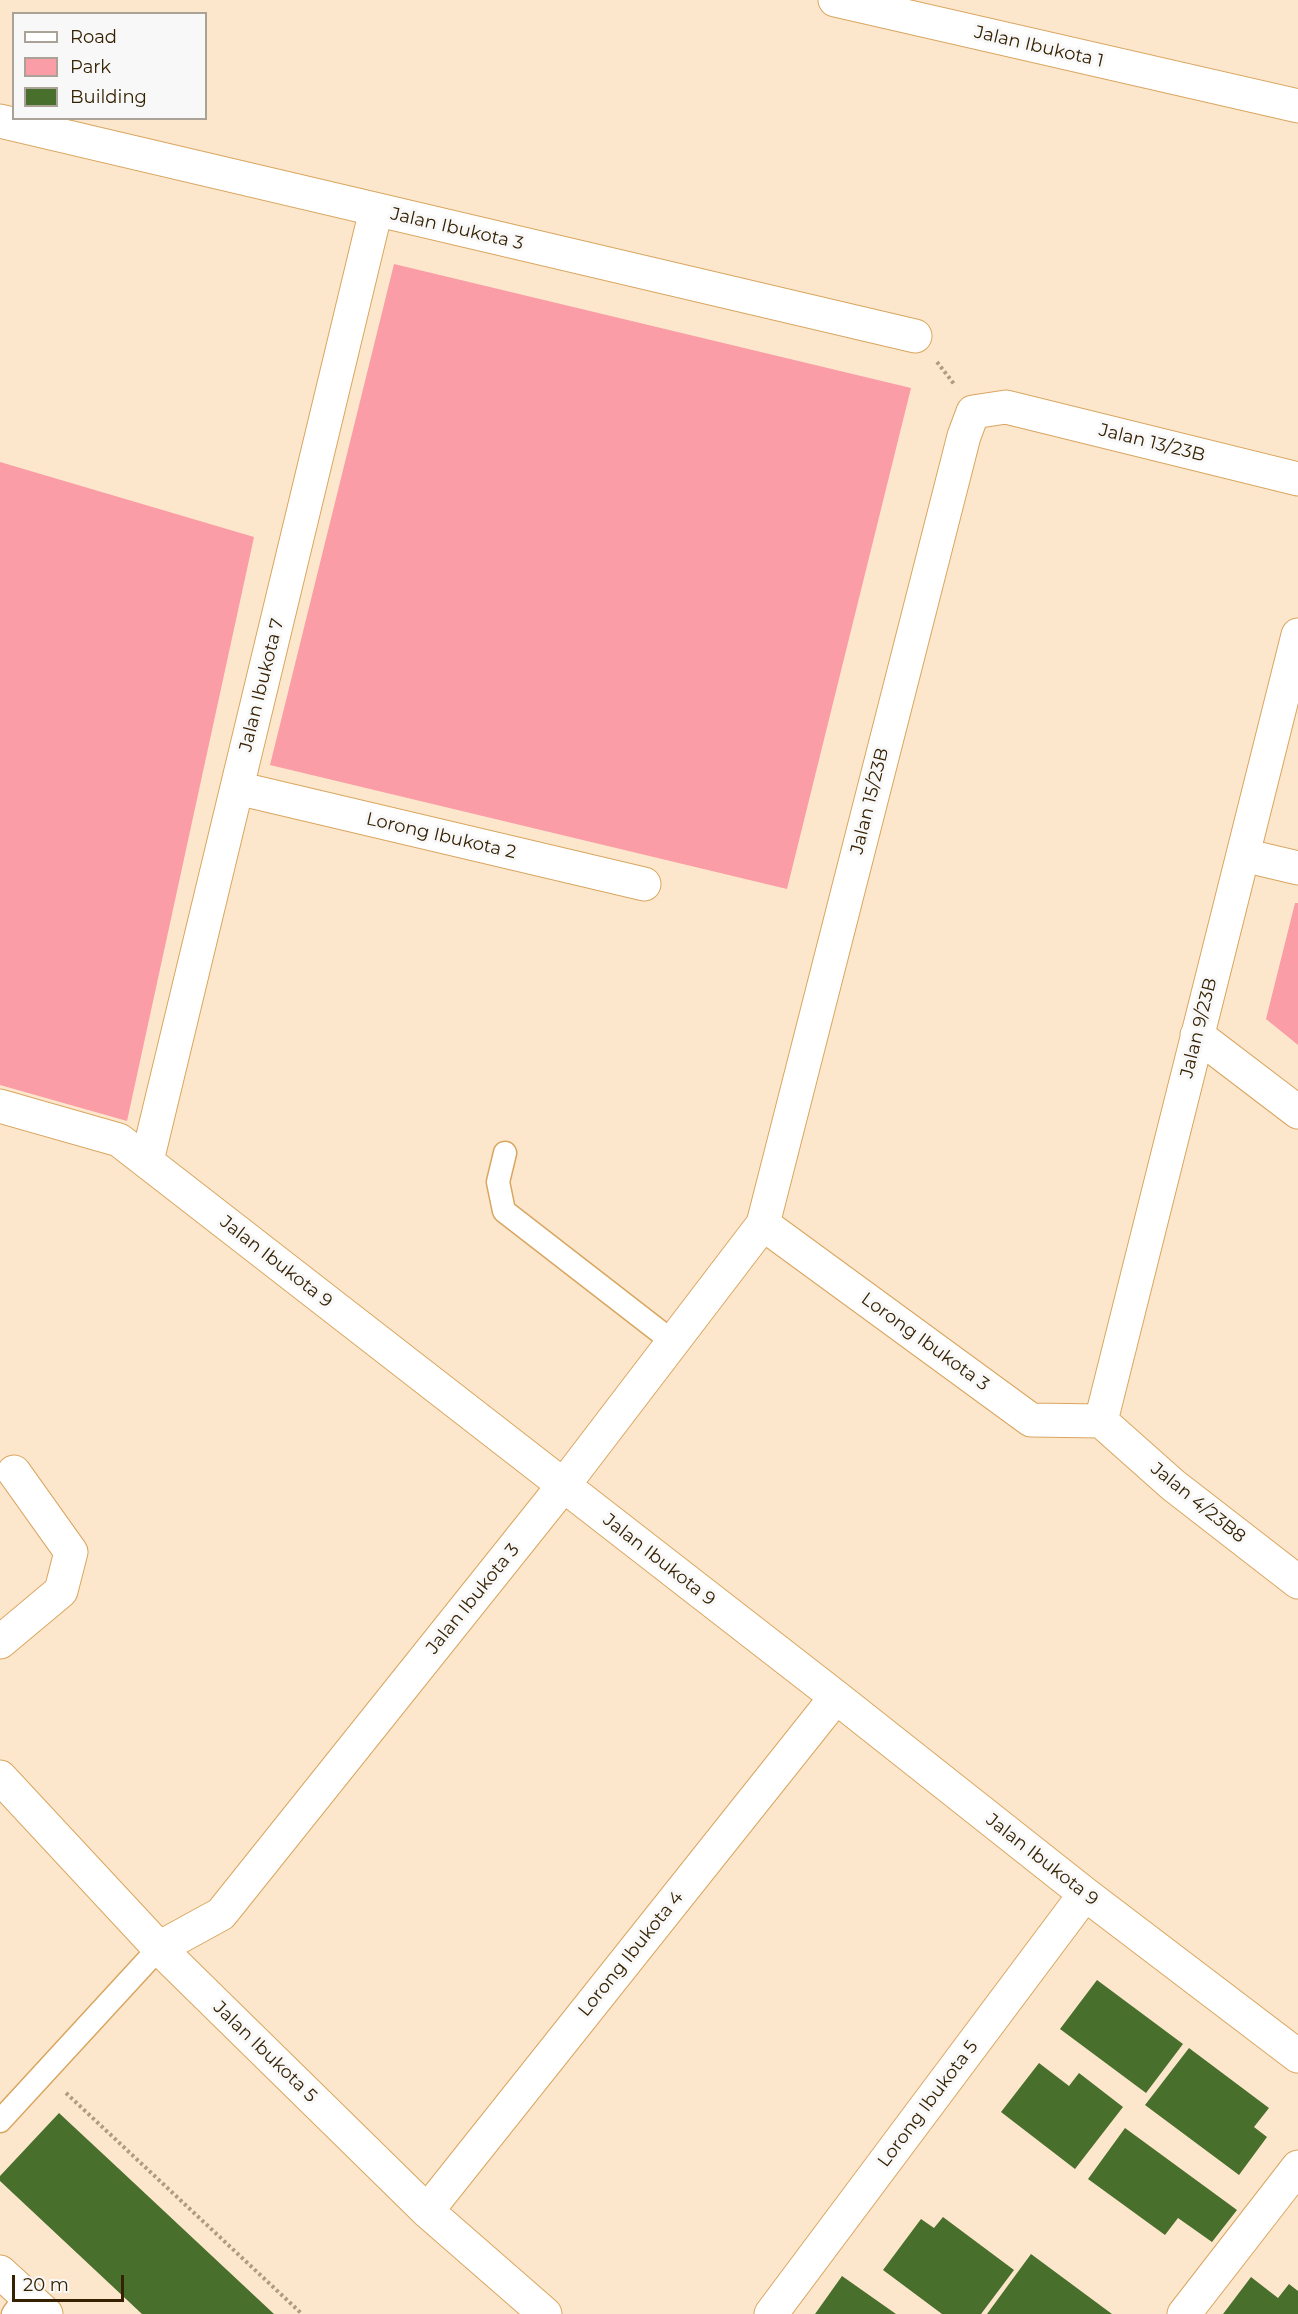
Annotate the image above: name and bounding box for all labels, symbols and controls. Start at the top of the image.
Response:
legend [12,12,207,120]
street label: Jalan Ibukota 1 [972,22,1106,72]
text: Road [70,26,117,48]
text: Park [70,56,111,78]
text: Building [70,86,147,108]
street label: Jalan Ibukota 3 [388,203,526,255]
street label: Jalan 13/23B [1097,419,1207,467]
street label: Jalan Ibukota 7 [235,616,289,754]
street label: Jalan 15/23B [846,746,894,856]
street label: Lorong Ibukota 2 [364,808,518,864]
street label: Jalan 9/23B [1176,976,1222,1080]
street label: Jalan Ibukota 9 [216,1211,336,1313]
street label: Lorong Ibukota 3 [857,1288,993,1396]
street label: Jalan 4/23B8 [1146,1458,1250,1548]
street label: Jalan Ibukota 9 [599,1509,719,1611]
street label: Jalan Ibukota 3 [422,1539,524,1659]
street label: Jalan Ibukota 9 [982,1809,1102,1911]
street label: Lorong Ibukota 4 [574,1887,688,2021]
street label: Jalan Ibukota 5 [209,1997,321,2107]
street label: Lorong Ibukota 5 [873,2036,983,2172]
scale bar [15,2263,128,2301]
text: 20 m [23,2274,69,2296]

